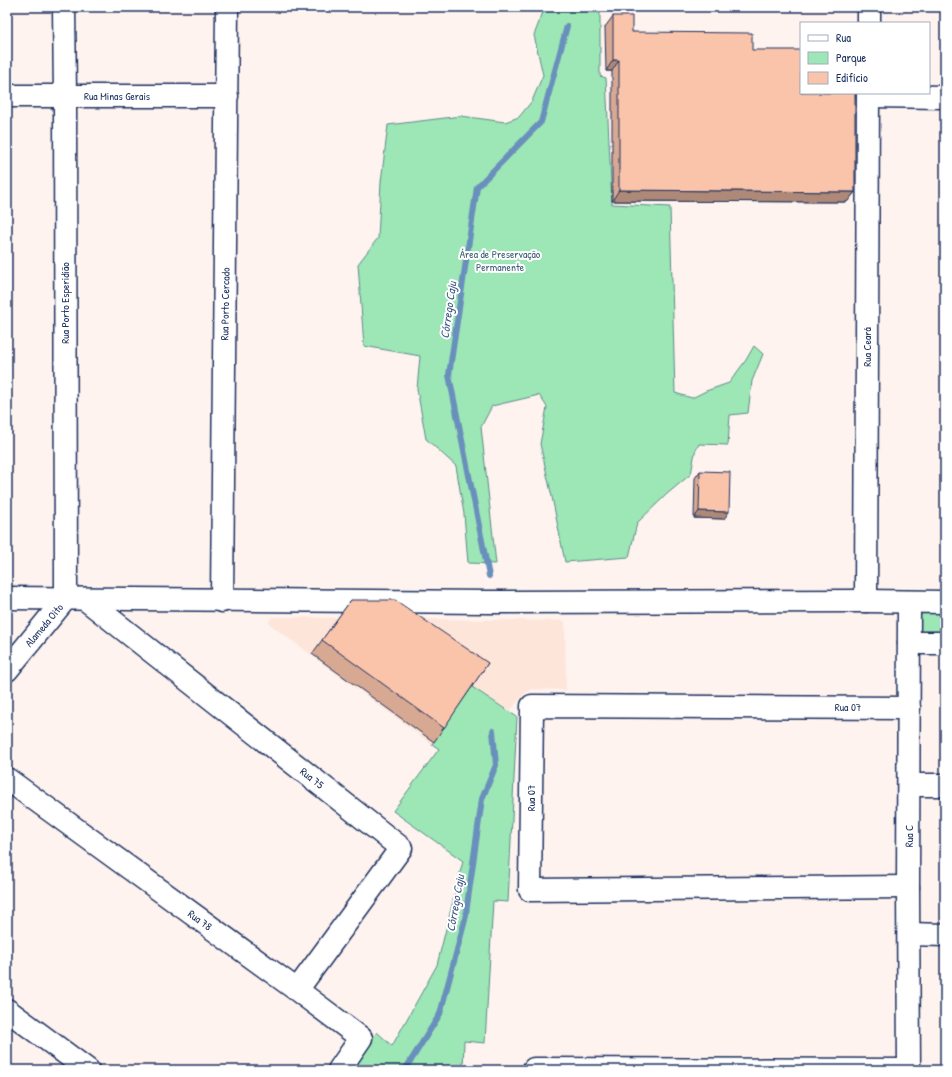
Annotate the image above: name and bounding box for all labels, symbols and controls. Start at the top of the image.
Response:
legend [800,22,930,94]
text: Rua [836,29,851,46]
text: Parque [836,49,866,66]
text: Edifício [836,69,868,86]
street label: Rua Minas Gerais [84,89,150,103]
park label: Área de Preservação Permanente [460,247,541,274]
street label: Rua Porto Esperidião [58,262,72,344]
street label: Rua Porto Cercado [217,267,233,341]
water label: Córrego Caju [436,279,461,340]
street label: Rua Ceará [860,327,874,367]
street label: Alameda Oito [22,600,67,650]
street label: Rua 07 [835,700,861,714]
street label: Rua 75 [297,764,327,792]
street label: Rua 07 [524,785,538,811]
street label: Rua C [902,825,916,847]
water label: Córrego Caju [442,872,469,933]
street label: Rua 78 [185,907,215,934]

